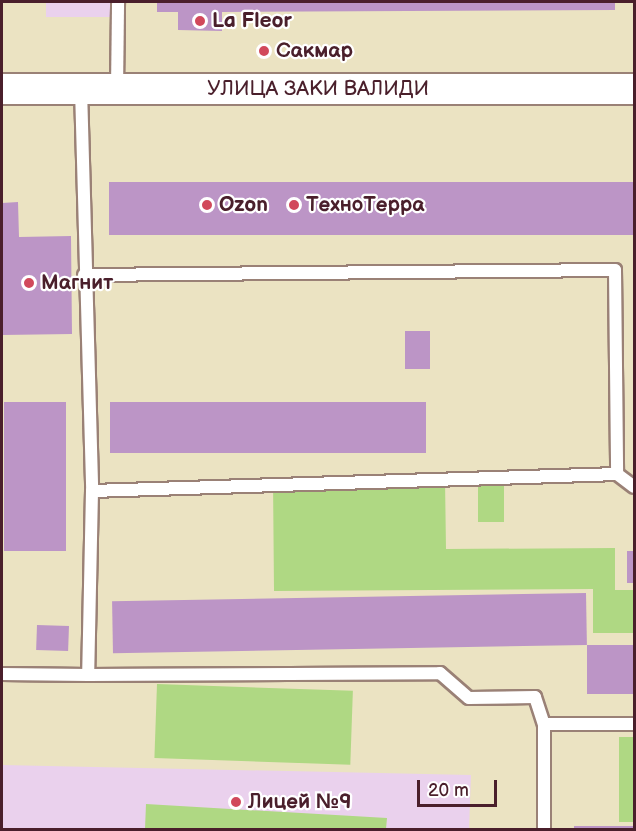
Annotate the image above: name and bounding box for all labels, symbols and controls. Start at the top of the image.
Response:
place label: La Fleor [212,8,292,34]
marker: La Fleor [193,14,207,28]
place label: Сакмар [276,38,353,64]
marker: Сакмар [257,44,271,58]
street label: УЛИЦА ЗАКИ ВАЛИДИ [207,76,429,102]
place label: Ozon [219,192,268,218]
place label: ТехноТерра [306,192,425,218]
marker: Ozon [200,198,214,212]
marker: ТехноТерра [287,198,301,212]
place label: Магнит [41,270,113,296]
marker: Магнит [22,276,36,290]
scale bar [420,768,500,806]
text: 20 m [428,780,469,801]
place label: Лицей №9 [248,789,351,815]
marker: Лицей №9 [229,795,243,809]

